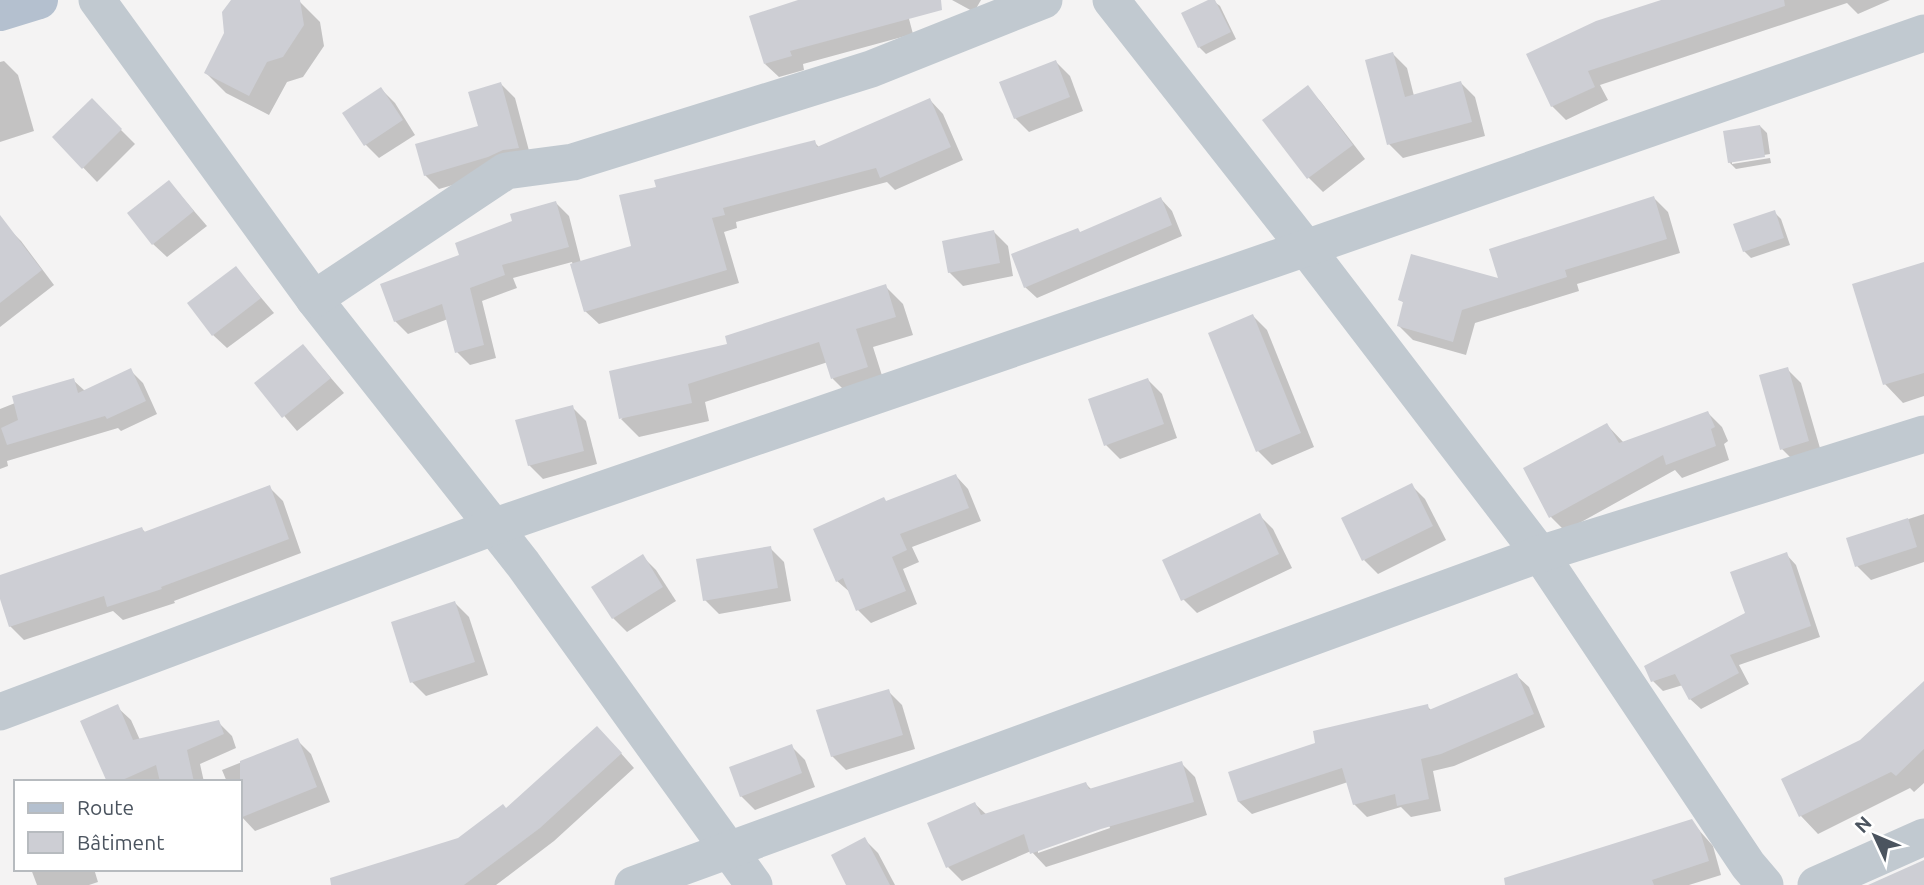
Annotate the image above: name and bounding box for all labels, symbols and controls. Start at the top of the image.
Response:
legend [14,780,242,871]
text: Route [77,795,134,819]
north arrow [1840,801,1910,871]
text: N [1850,811,1876,837]
text: Bâtiment [77,830,164,854]

